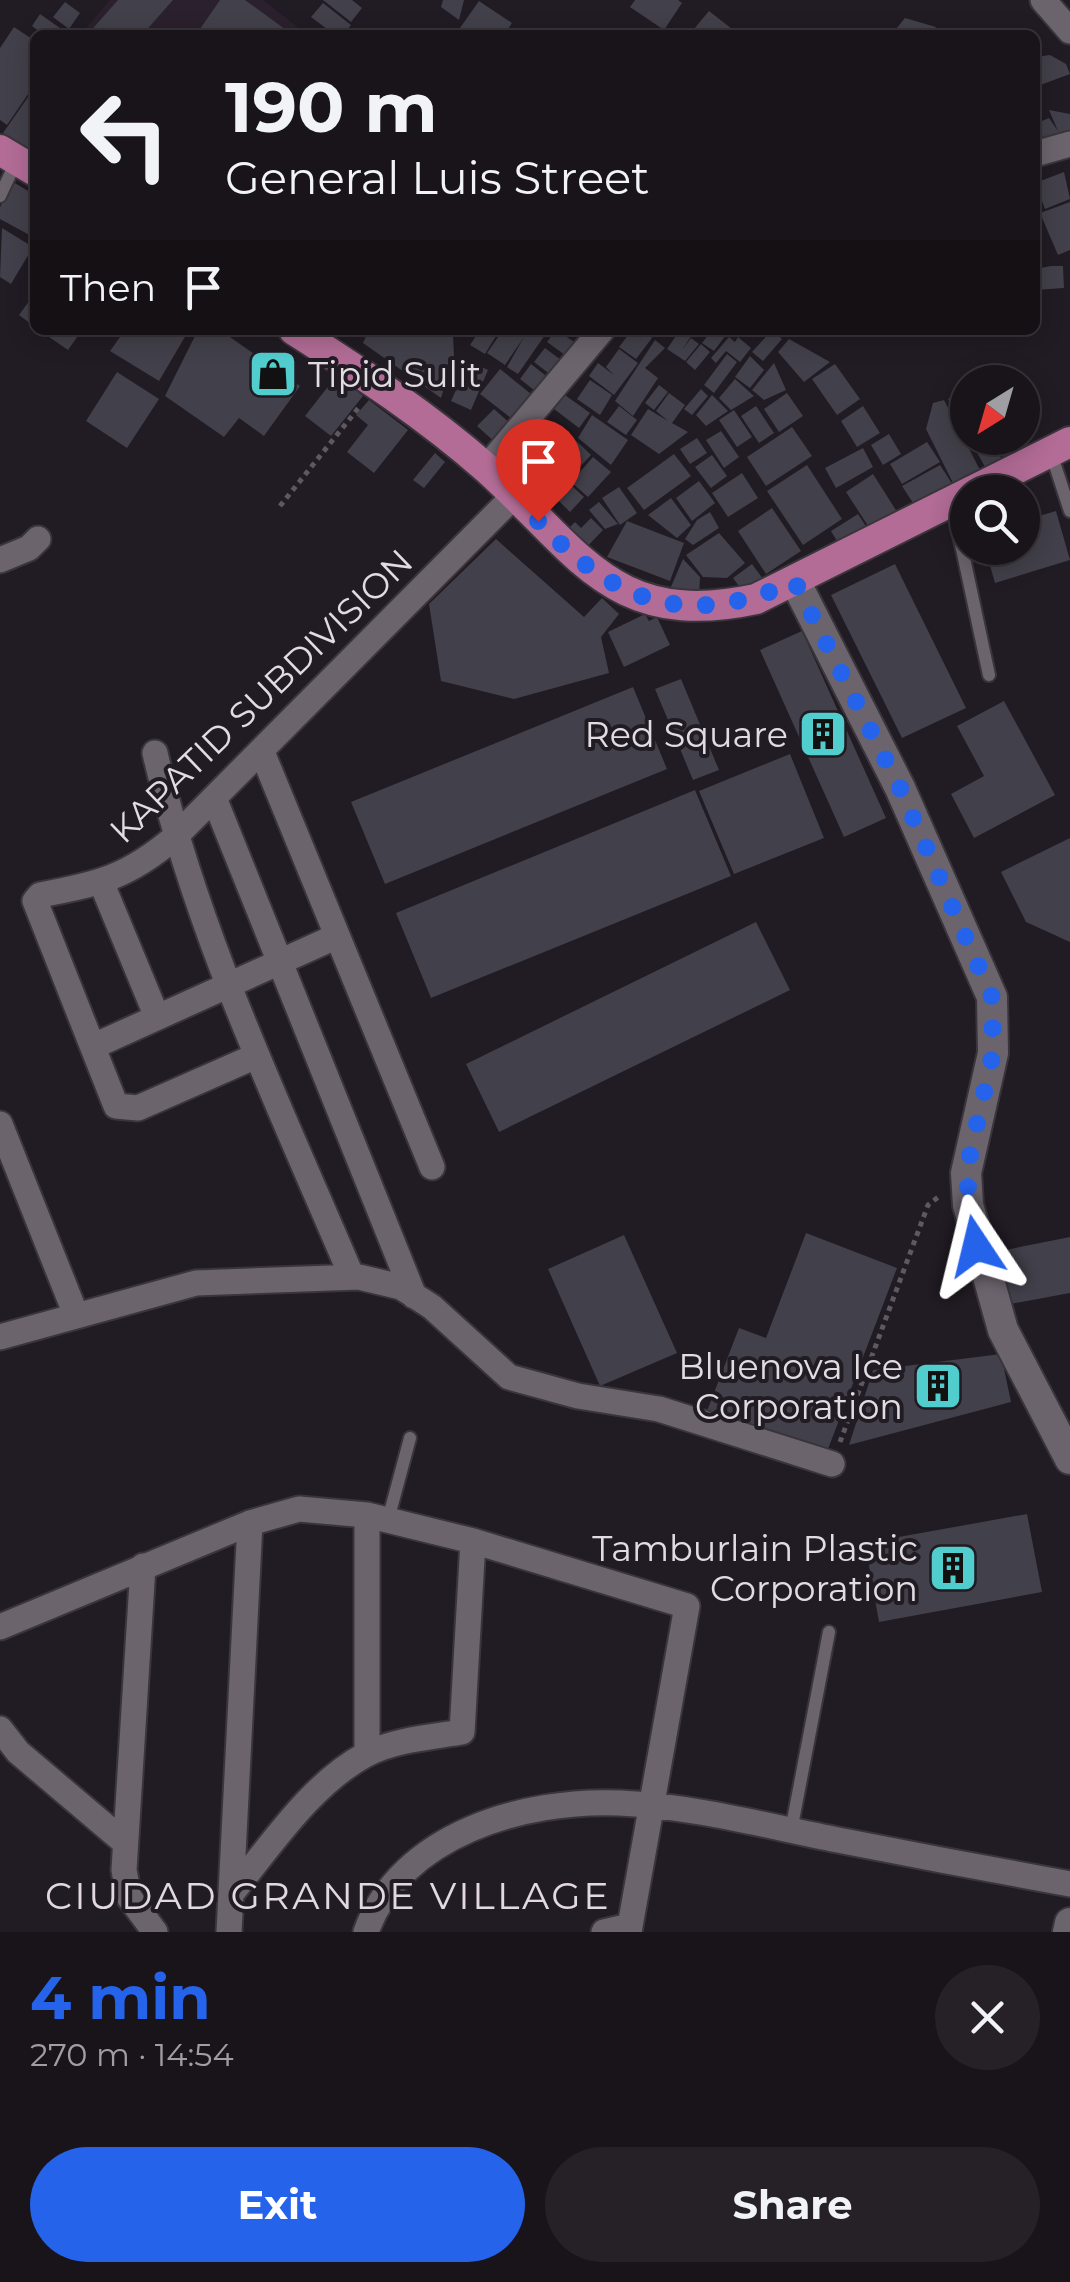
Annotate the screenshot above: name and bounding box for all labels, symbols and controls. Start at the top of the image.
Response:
text: 190 m [225,64,438,150]
icon: left [60,70,190,200]
text: General Luis Street [225,150,650,205]
icon: arrive [176,260,231,315]
text: Then [60,264,156,311]
shop icon: Tipid Sulit [247,348,299,400]
place label: Tipid Sulit [308,353,481,396]
north arrow [950,365,1040,455]
map controls [950,365,1040,565]
pin [496,419,581,522]
icon: arrive [511,434,566,489]
button: search [950,475,1040,565]
street label: KAPATID SUBDIVISION [101,540,421,852]
building icon: Red Square [797,708,849,760]
place label: Red Square [585,713,788,756]
position arrow [924,1194,1028,1298]
place label: Bluenova Ice Corporation [678,1345,903,1428]
building icon: Bluenova Ice Corporation [912,1360,964,1412]
place label: Tamburlain Plastic Corporation [592,1527,918,1610]
building icon: Tamburlain Plastic Corporation [927,1542,979,1594]
district label: CIUDAD GRANDE VILLAGE [45,1872,611,1919]
text: 4 min [30,1961,211,2034]
button: close [935,1965,1040,2070]
text: 270 m · 14:54 [30,2035,234,2074]
button: Exit [30,2147,525,2262]
button: Share [545,2147,1040,2262]

